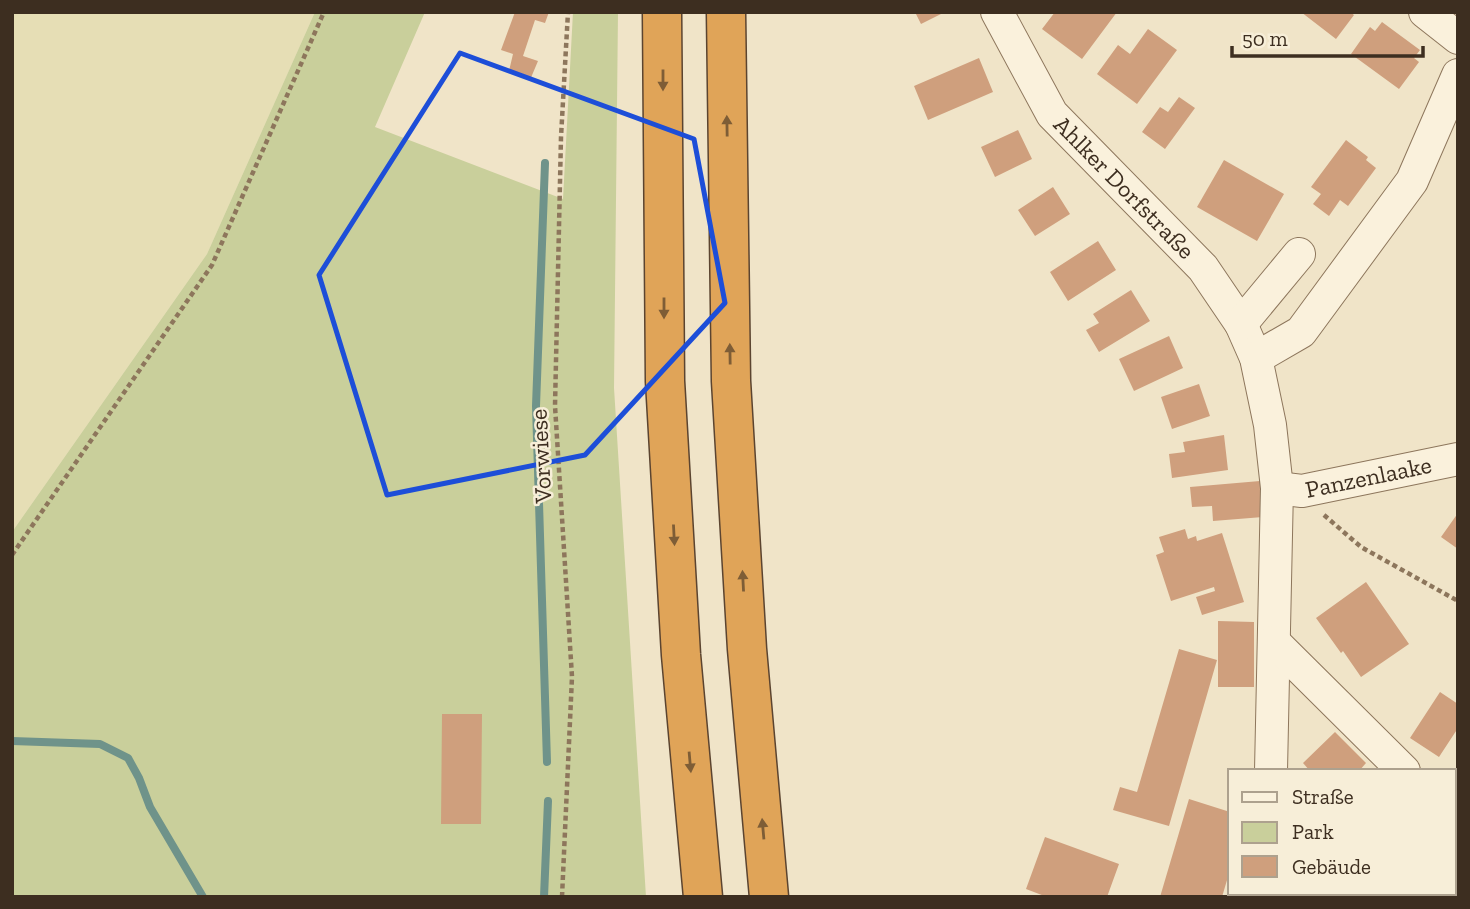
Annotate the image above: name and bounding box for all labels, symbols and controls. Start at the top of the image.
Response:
scale bar [1232,14,1423,58]
text: 50 m [1242,26,1288,51]
one-way arrow [657,70,669,92]
street label: Ahlker Dorfstraße [1048,110,1201,265]
one-way arrow [721,115,733,137]
one-way arrow [659,297,670,319]
one-way arrow [725,342,736,364]
street label: Vorwiese [524,408,558,505]
street label: Panzenlaake [1303,450,1434,504]
one-way arrow [668,524,679,546]
one-way arrow [737,569,748,591]
one-way arrow [685,751,696,773]
legend [1228,769,1456,895]
text: Straße [1292,784,1354,809]
one-way arrow [757,818,768,840]
text: Park [1292,819,1334,844]
text: Gebäude [1292,854,1371,879]

